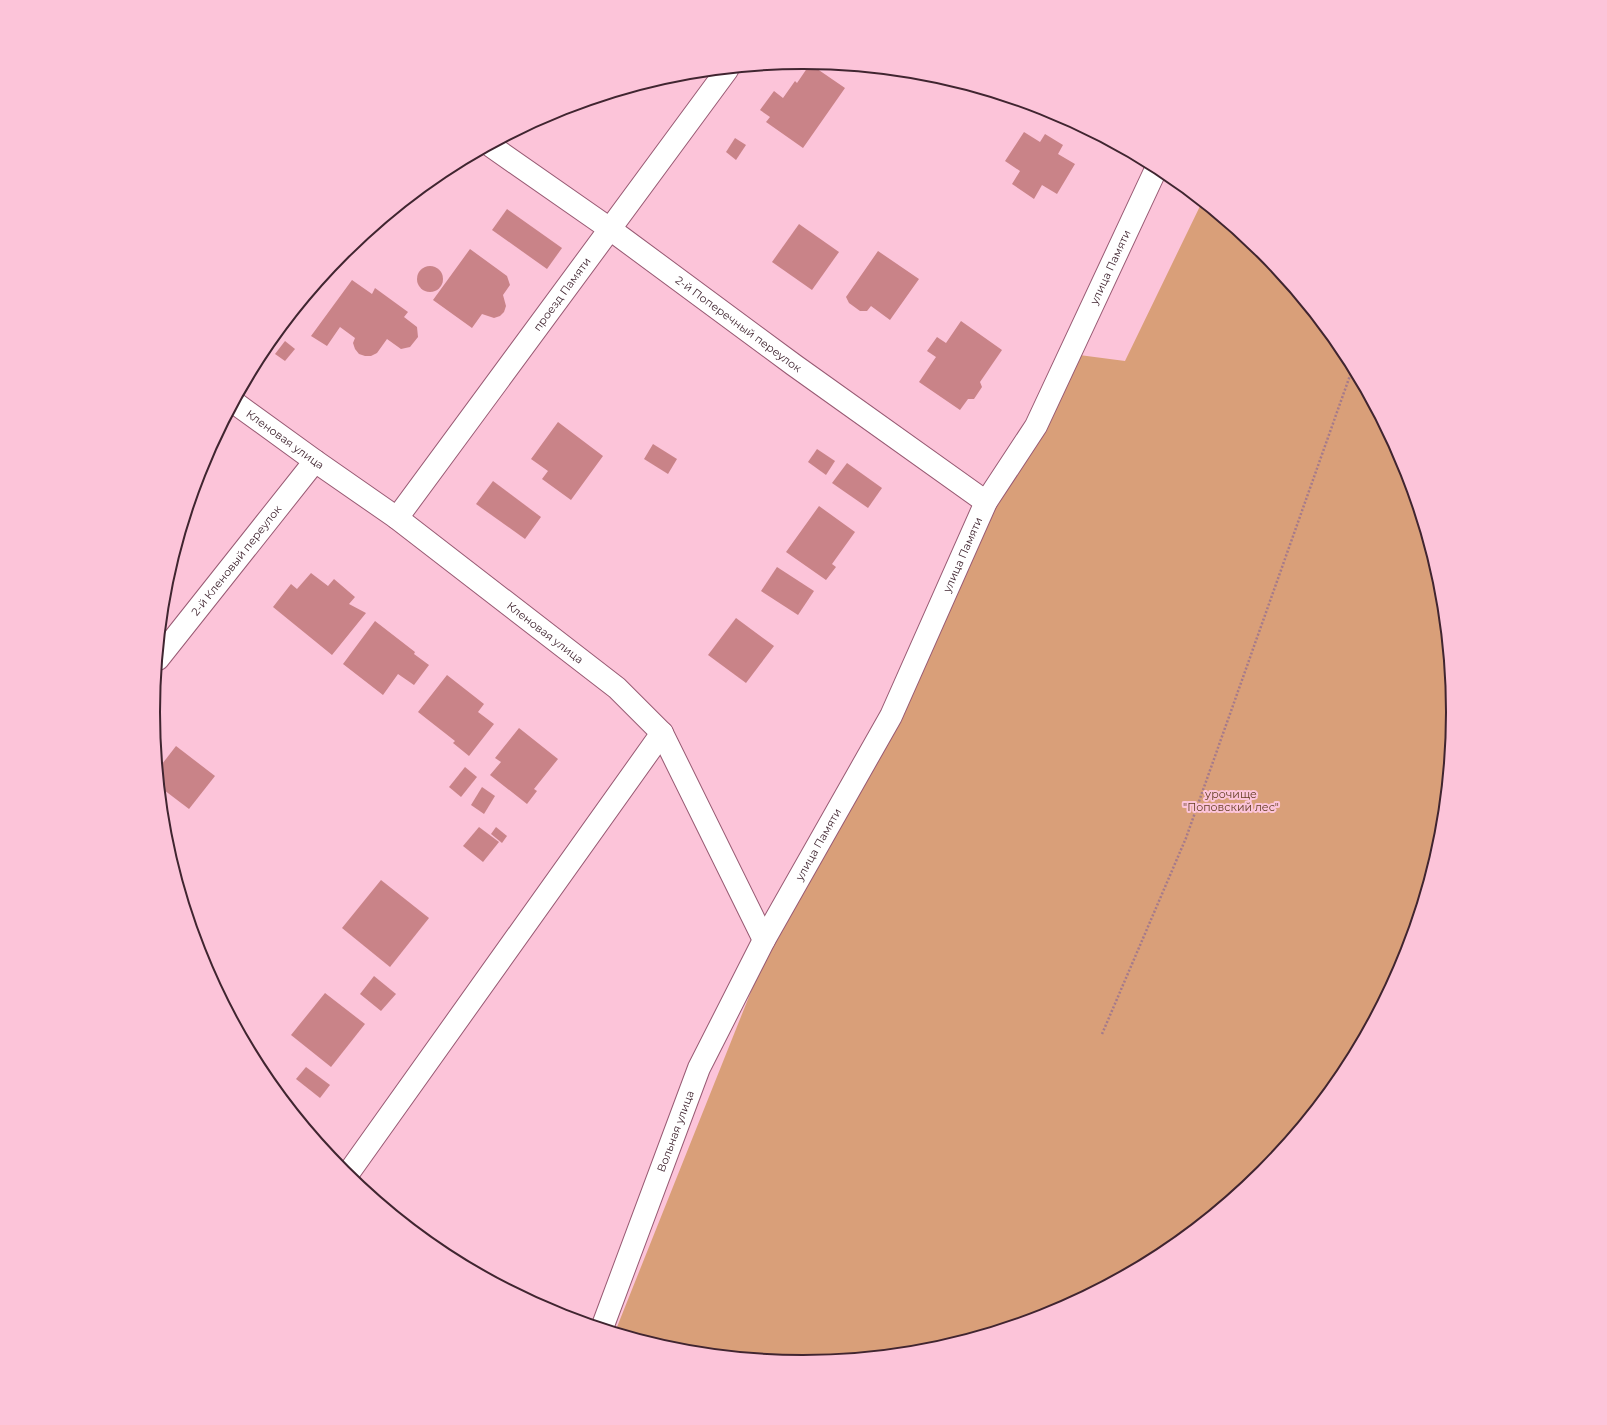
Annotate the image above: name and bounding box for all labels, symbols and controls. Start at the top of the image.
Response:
street label: улица Памяти [1086,228,1134,308]
street label: проезд Памяти [530,254,594,334]
street label: 2-й Поперечный переулок [673,273,805,376]
street label: Кленовая улица [244,406,327,472]
street label: 2-й Кленовый переулок [188,502,285,618]
street label: улица Памяти [939,515,985,595]
street label: Кленовая улица [504,599,586,666]
park label: урочище "Поповский лес" [1183,787,1279,814]
street label: улица Памяти [792,806,844,884]
street label: Вольная улица [654,1088,697,1174]

